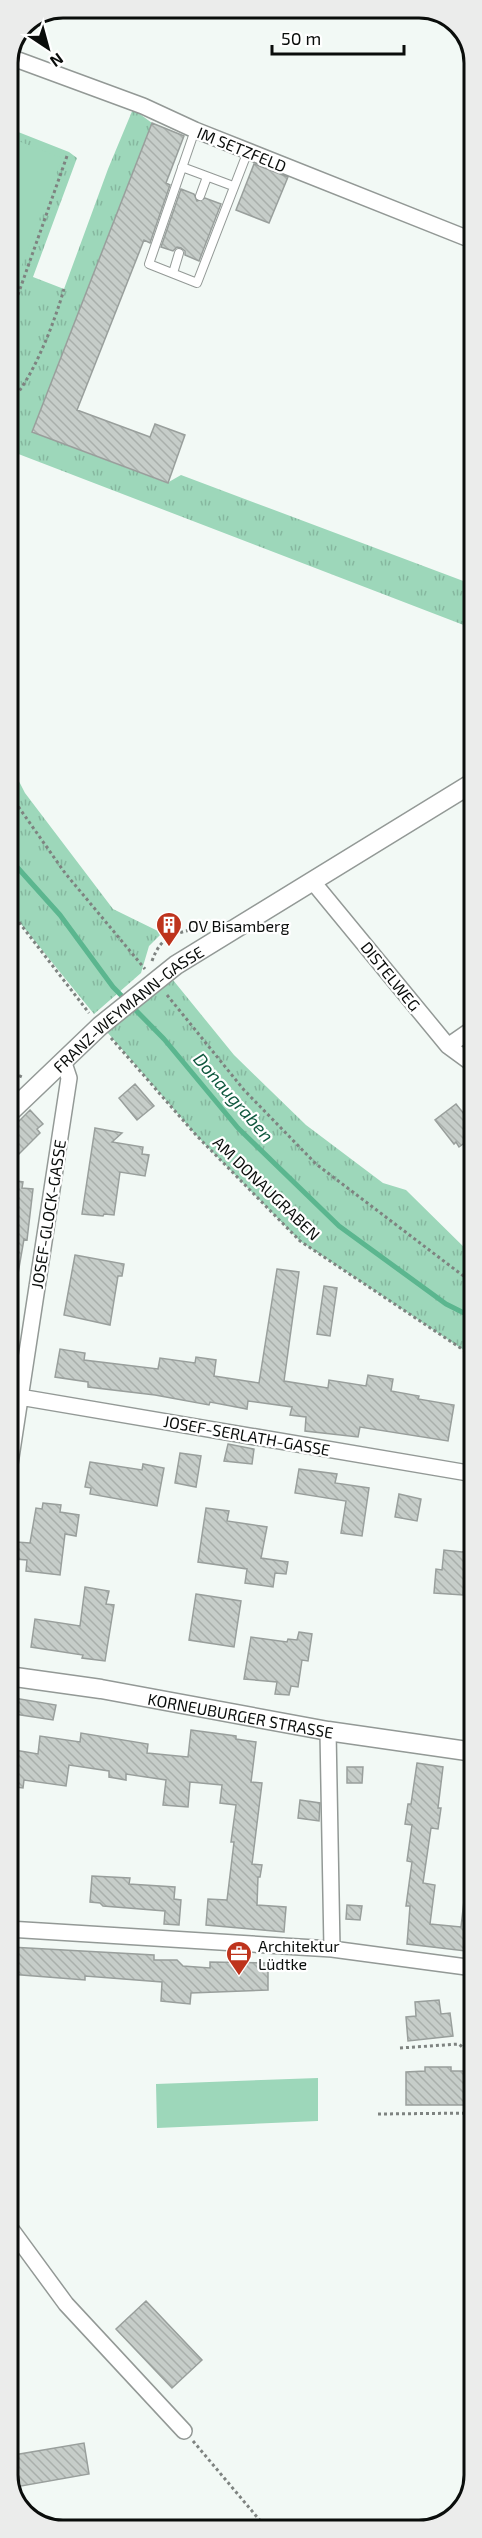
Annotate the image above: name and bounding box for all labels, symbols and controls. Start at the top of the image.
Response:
north arrow [18,18,78,78]
scale bar [272,18,404,56]
text: 50 m [281,27,321,49]
text: N [47,49,67,72]
street label: IM SETZFELD [195,122,289,176]
building icon: OV Bisamberg [154,910,184,948]
place label: OV Bisamberg [188,916,289,935]
street label: DISTELWEG [357,938,425,1014]
street label: FRANZ-WEYMANN-GASSE [49,941,207,1076]
water label: Donaugraben [189,1048,279,1146]
street label: AM DONAUGRABEN [210,1132,324,1244]
street label: JOSEF-GLOCK-GASSE [27,1138,69,1290]
street label: JOSEF-SERLATH-GASSE [162,1411,332,1459]
street label: KORNEUBURGER STRASSE [146,1688,335,1741]
place label: Architektur Lüdtke [258,1936,340,1973]
office icon: Architektur Lüdtke [224,1939,254,1977]

